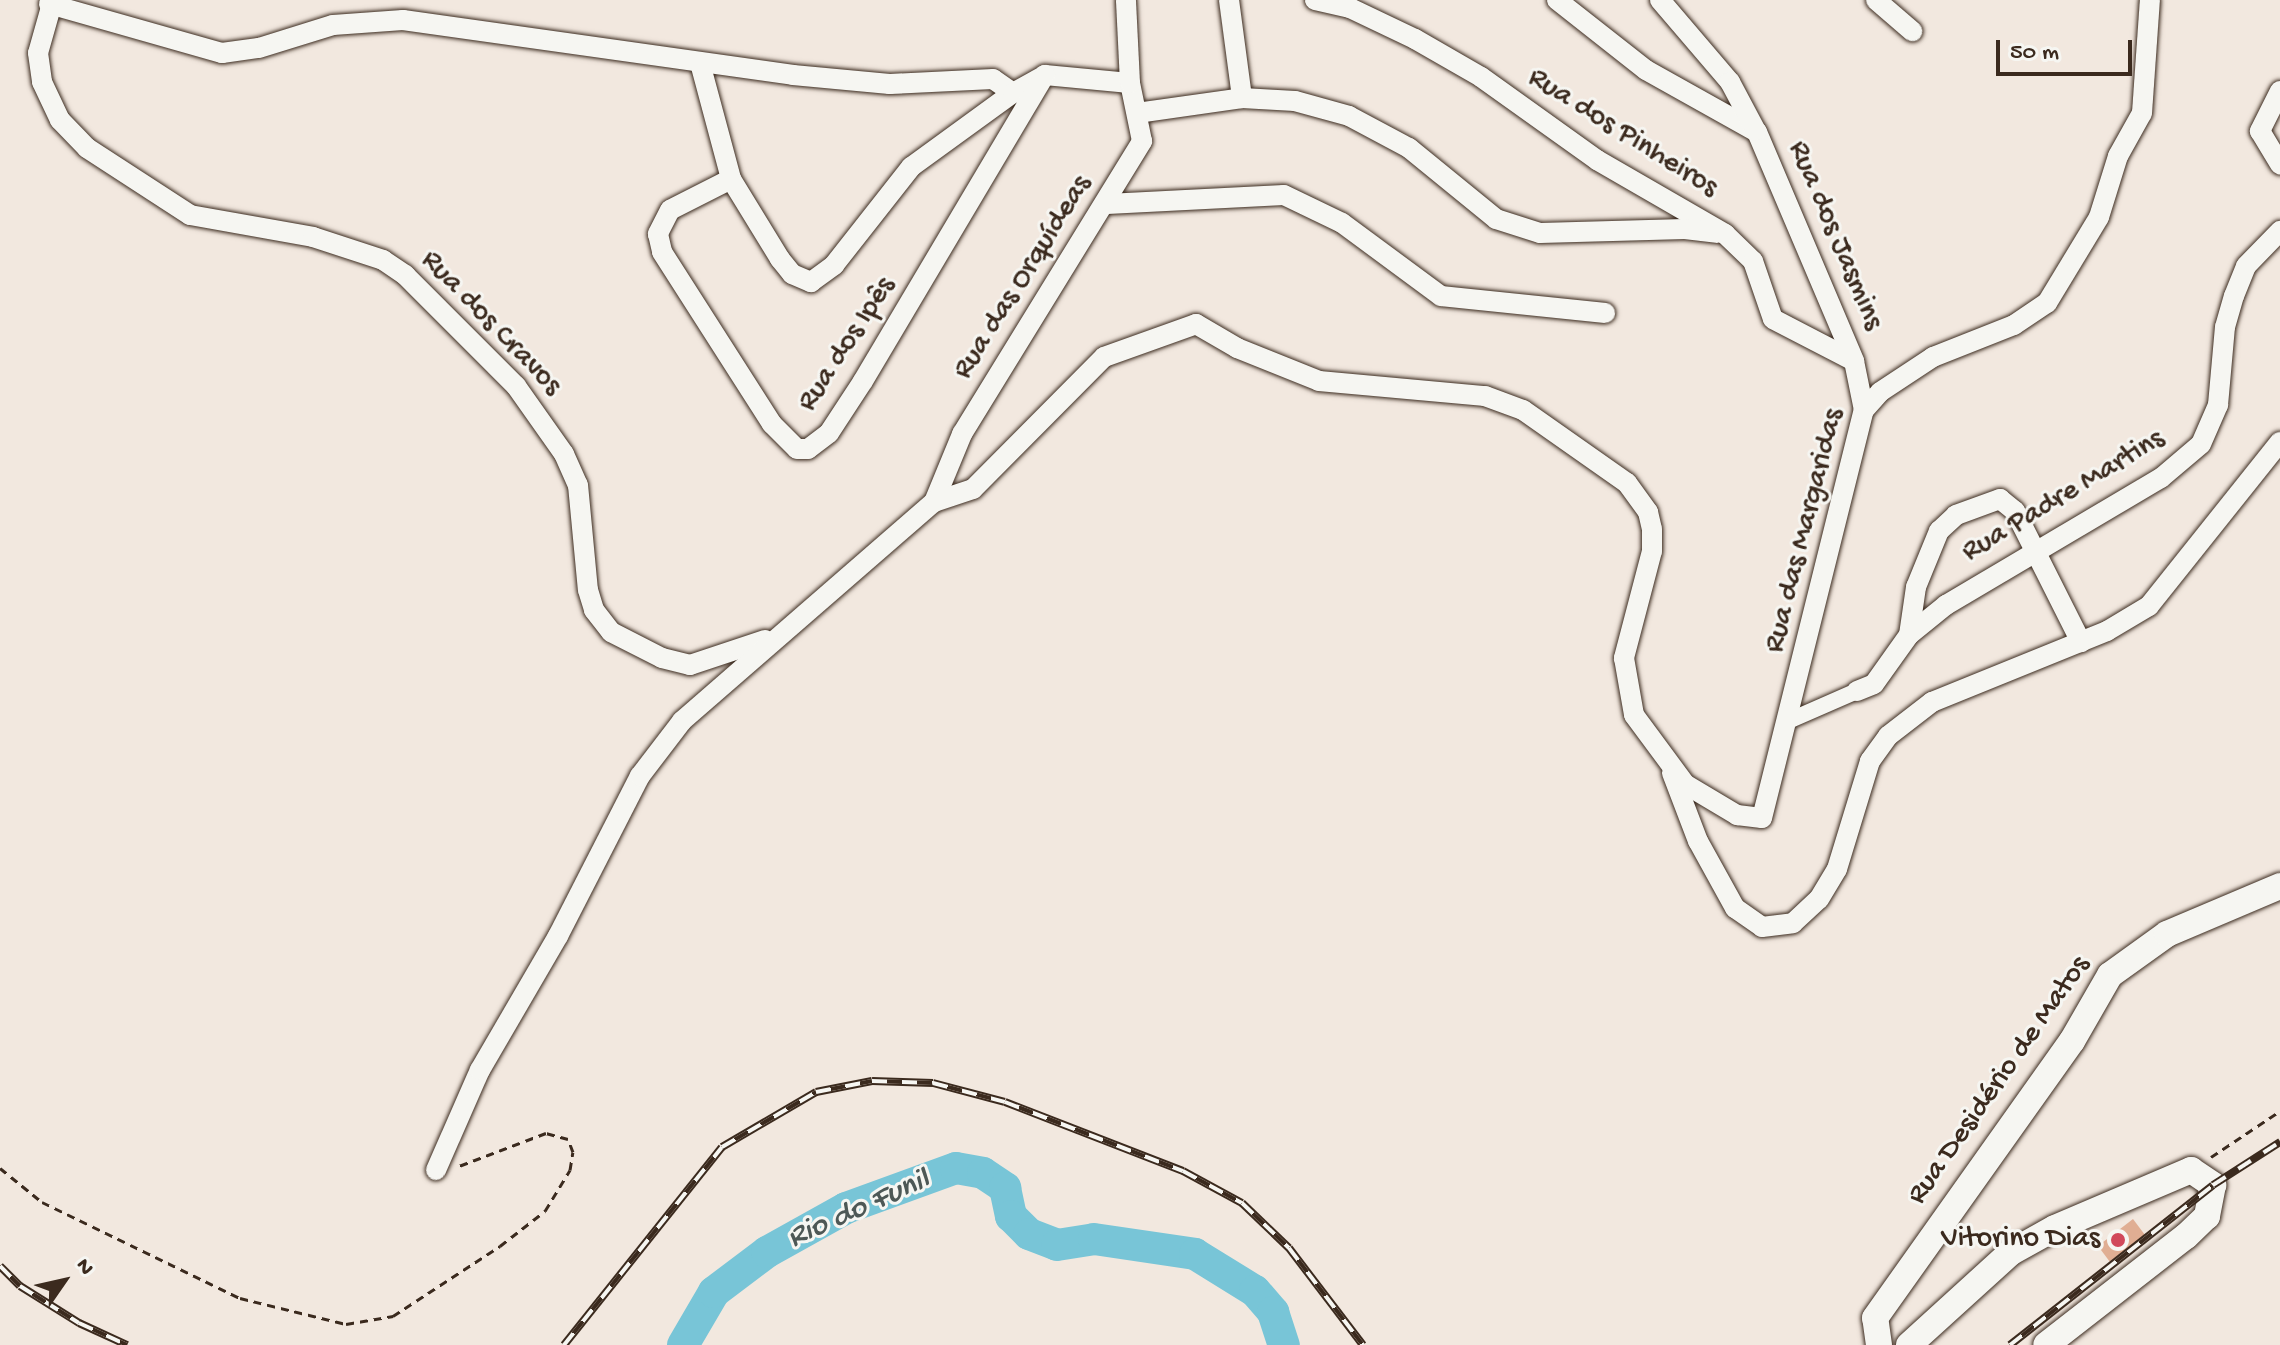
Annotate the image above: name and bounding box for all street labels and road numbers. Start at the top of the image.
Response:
street label: Rua dos Pinheiros [1520,61,1724,207]
street label: Rua dos Jasmins [1778,136,1890,336]
street label: Rua das Orquídeas [947,169,1101,387]
street label: Rua dos Cravos [412,244,568,404]
street label: Rua dos Ipês [791,271,905,419]
street label: Rua das Margaridas [1758,405,1854,657]
street label: Rua Padre Martins [1956,422,2172,572]
street label: Rua Desidério de Matos [1901,950,2099,1212]

